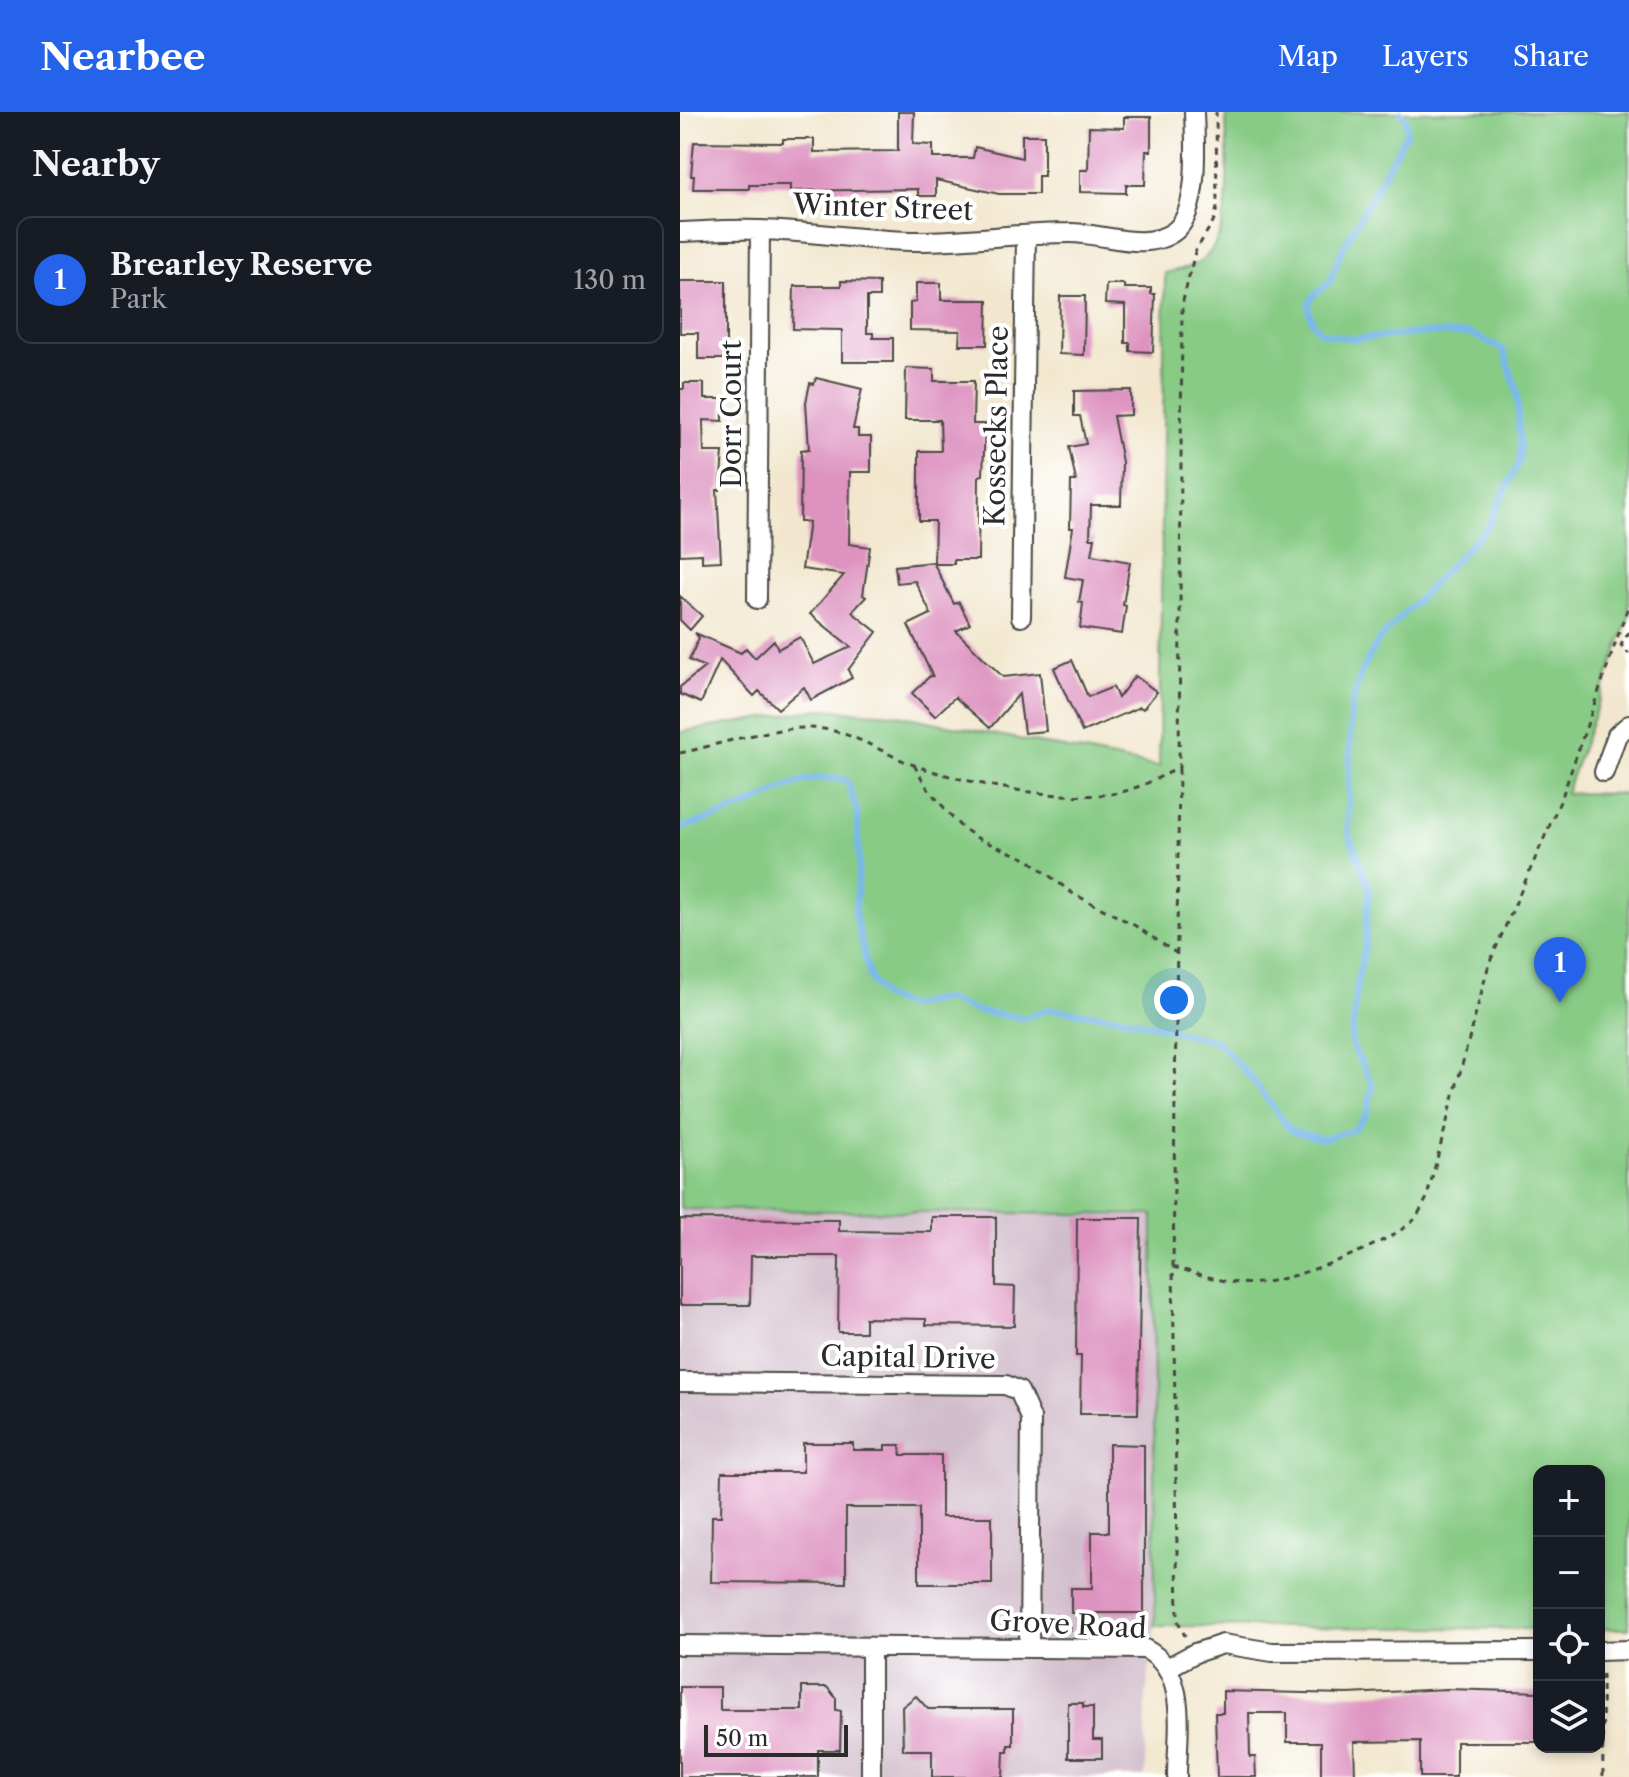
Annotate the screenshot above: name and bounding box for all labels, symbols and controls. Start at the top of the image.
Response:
text: Nearbee [40,33,206,80]
text: Map [1278,39,1338,73]
text: Layers [1382,39,1469,73]
text: Share [1513,39,1589,73]
text: Nearby [32,143,160,185]
street label: Winter Street [791,187,974,227]
text: Brearley Reserve [110,246,373,283]
text: 1 [54,264,66,296]
text: 130 m [573,264,646,296]
text: Park [110,283,167,315]
street label: Kossecks Place [977,325,1015,527]
street label: Dorr Court [714,340,748,488]
pin: 1 [1534,937,1586,1003]
your location [1154,980,1194,1020]
street label: Capital Drive [820,1338,996,1376]
map controls [1533,1465,1605,1753]
button: + [1533,1465,1605,1537]
button: − [1533,1537,1605,1609]
street label: Grove Road [989,1603,1147,1645]
button: locate [1533,1609,1605,1681]
button: layers [1533,1681,1605,1753]
scale bar [704,1721,848,1757]
text: 50 m [716,1725,768,1752]

